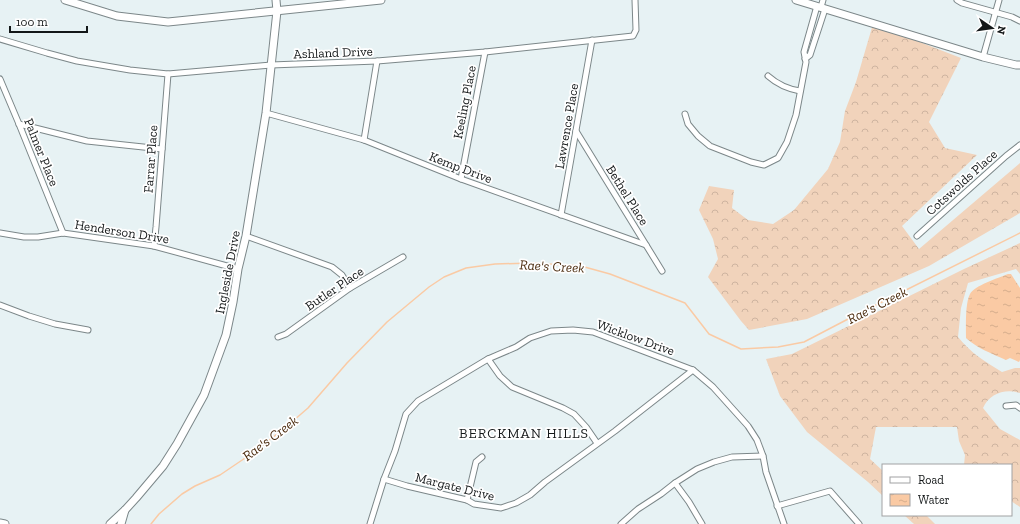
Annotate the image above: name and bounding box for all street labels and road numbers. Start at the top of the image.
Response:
street label: Ashland Drive [293,44,373,61]
street label: Keeling Place [450,64,479,140]
street label: Lawrence Place [552,82,581,170]
street label: Palmer Place [21,116,62,188]
street label: Farrar Place [141,125,160,194]
street label: Cotswolds Place [923,146,1000,218]
street label: Kemp Drive [427,149,494,186]
street label: Bethel Place [603,162,652,228]
street label: Henderson Drive [74,217,170,246]
street label: Ingleside Drive [212,229,243,315]
street label: Butler Place [302,263,366,313]
street label: Wicklow Drive [595,316,677,358]
street label: Margate Drive [414,469,496,504]

